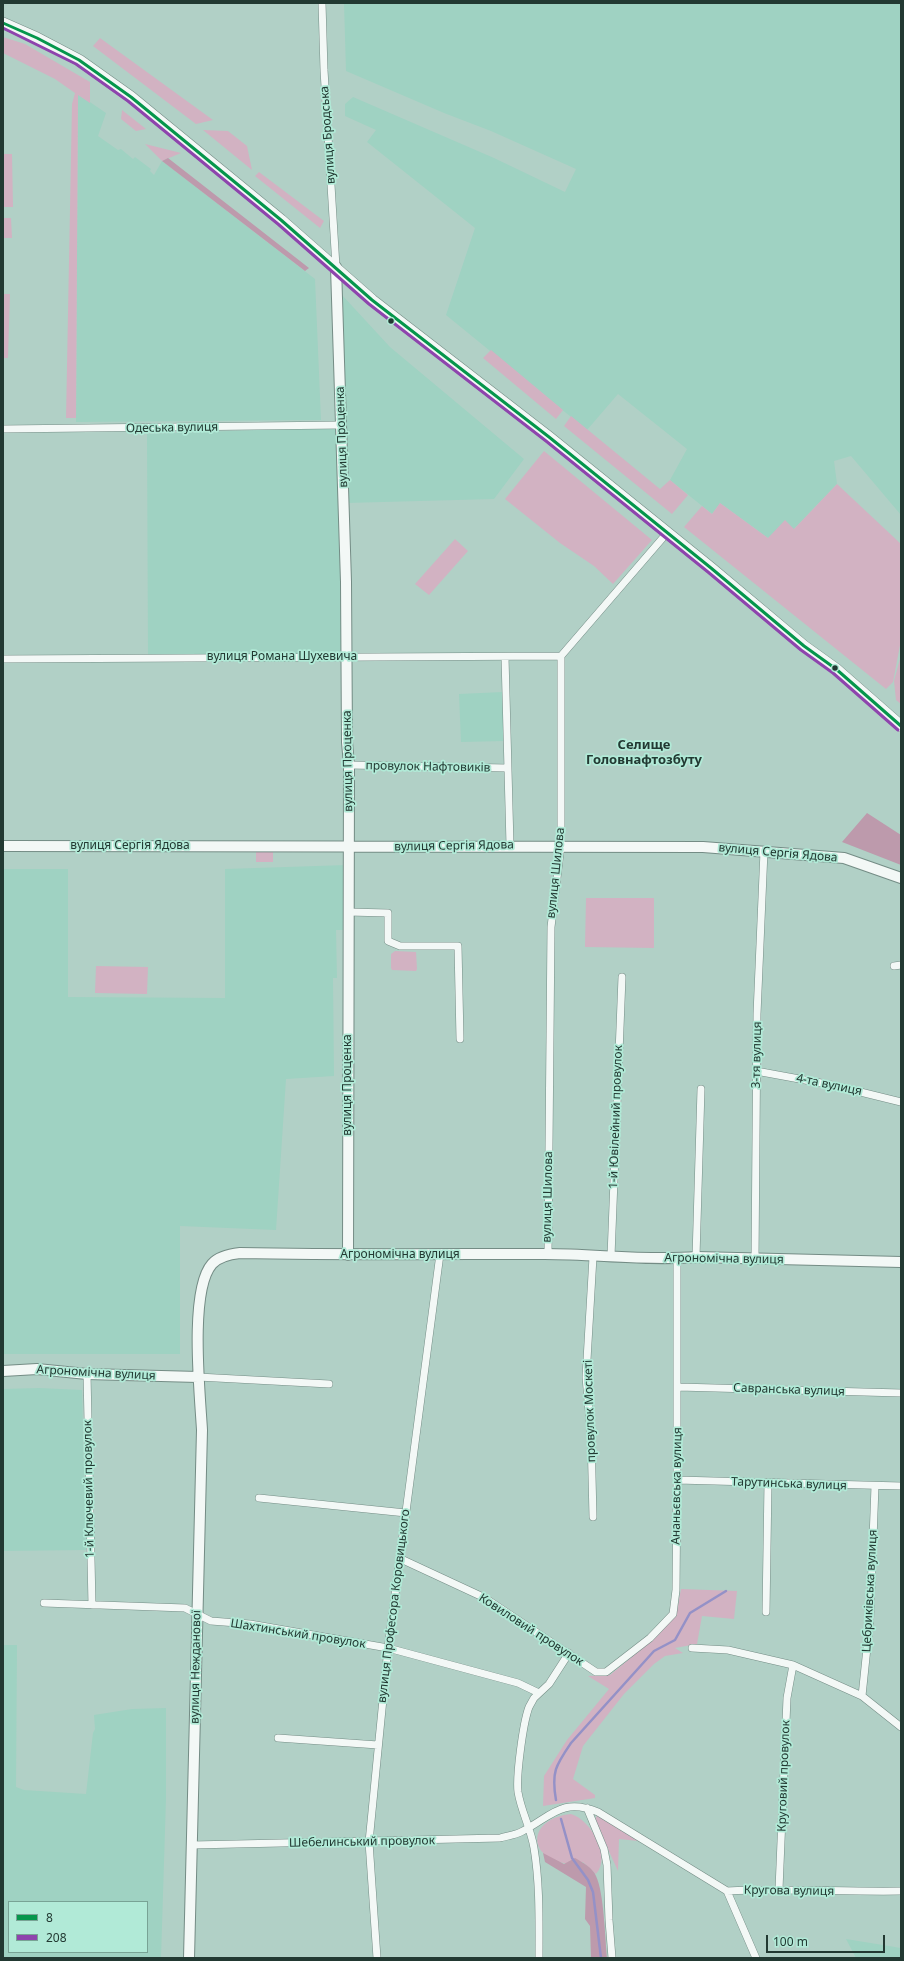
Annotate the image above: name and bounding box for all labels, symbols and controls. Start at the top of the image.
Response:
street label: вулиця Бродська [317,85,339,185]
unlabelled marker [386,316,396,326]
street label: вулиця Проценка [333,386,351,488]
street label: Одеська вулиця [126,420,218,436]
street label: вулиця Романа Шухевича [207,650,357,664]
unlabelled marker [830,663,840,673]
street label: вулиця Проценка [340,710,356,812]
district label: Селище Головнафтозбуту [586,737,702,768]
street label: провулок Нафтовиків [365,759,491,775]
street label: вулиця Шилова [544,827,568,919]
street label: вулиця Сергія Ядова [394,838,514,854]
street label: вулиця Сергія Ядова [70,839,190,853]
street label: вулиця Сергія Ядова [718,841,838,865]
street label: 3-тя вулиця [749,1021,765,1089]
street label: вулиця Проценка [341,1034,355,1136]
street label: 1-й Ювілейний провулок [606,1045,626,1189]
street label: 4-та вулиця [795,1071,863,1099]
street label: вулиця Шилова [540,1151,556,1243]
street label: Агрономічна вулиця [340,1248,460,1262]
street label: Агрономічна вулиця [664,1251,784,1267]
street label: провулок Москеті [581,1359,599,1463]
street label: Агрономічна вулиця [36,1363,156,1383]
street label: Савранська вулиця [733,1381,845,1399]
street label: 1-й Ключевий провулок [81,1420,97,1558]
street label: Ананьєвська вулиця [669,1427,685,1545]
street label: Тарутинська вулиця [731,1475,847,1493]
street label: вулиця Професора Коровицького [375,1508,413,1704]
street label: Цебриківська вулиця [860,1529,880,1653]
street label: Ковиловий провулок [476,1591,586,1669]
street label: вулиця Нежданової [188,1610,204,1724]
street label: Шахтинський провулок [229,1616,367,1652]
street label: Круговий провулок [775,1720,793,1832]
street label: Шебелинський провулок [289,1834,435,1850]
street label: Кругова вулиця [744,1883,834,1899]
legend [8,1901,148,1953]
text: 8 [46,1909,53,1926]
scale bar [768,1927,887,1953]
text: 208 [46,1929,67,1946]
text: 100 m [773,1933,808,1950]

